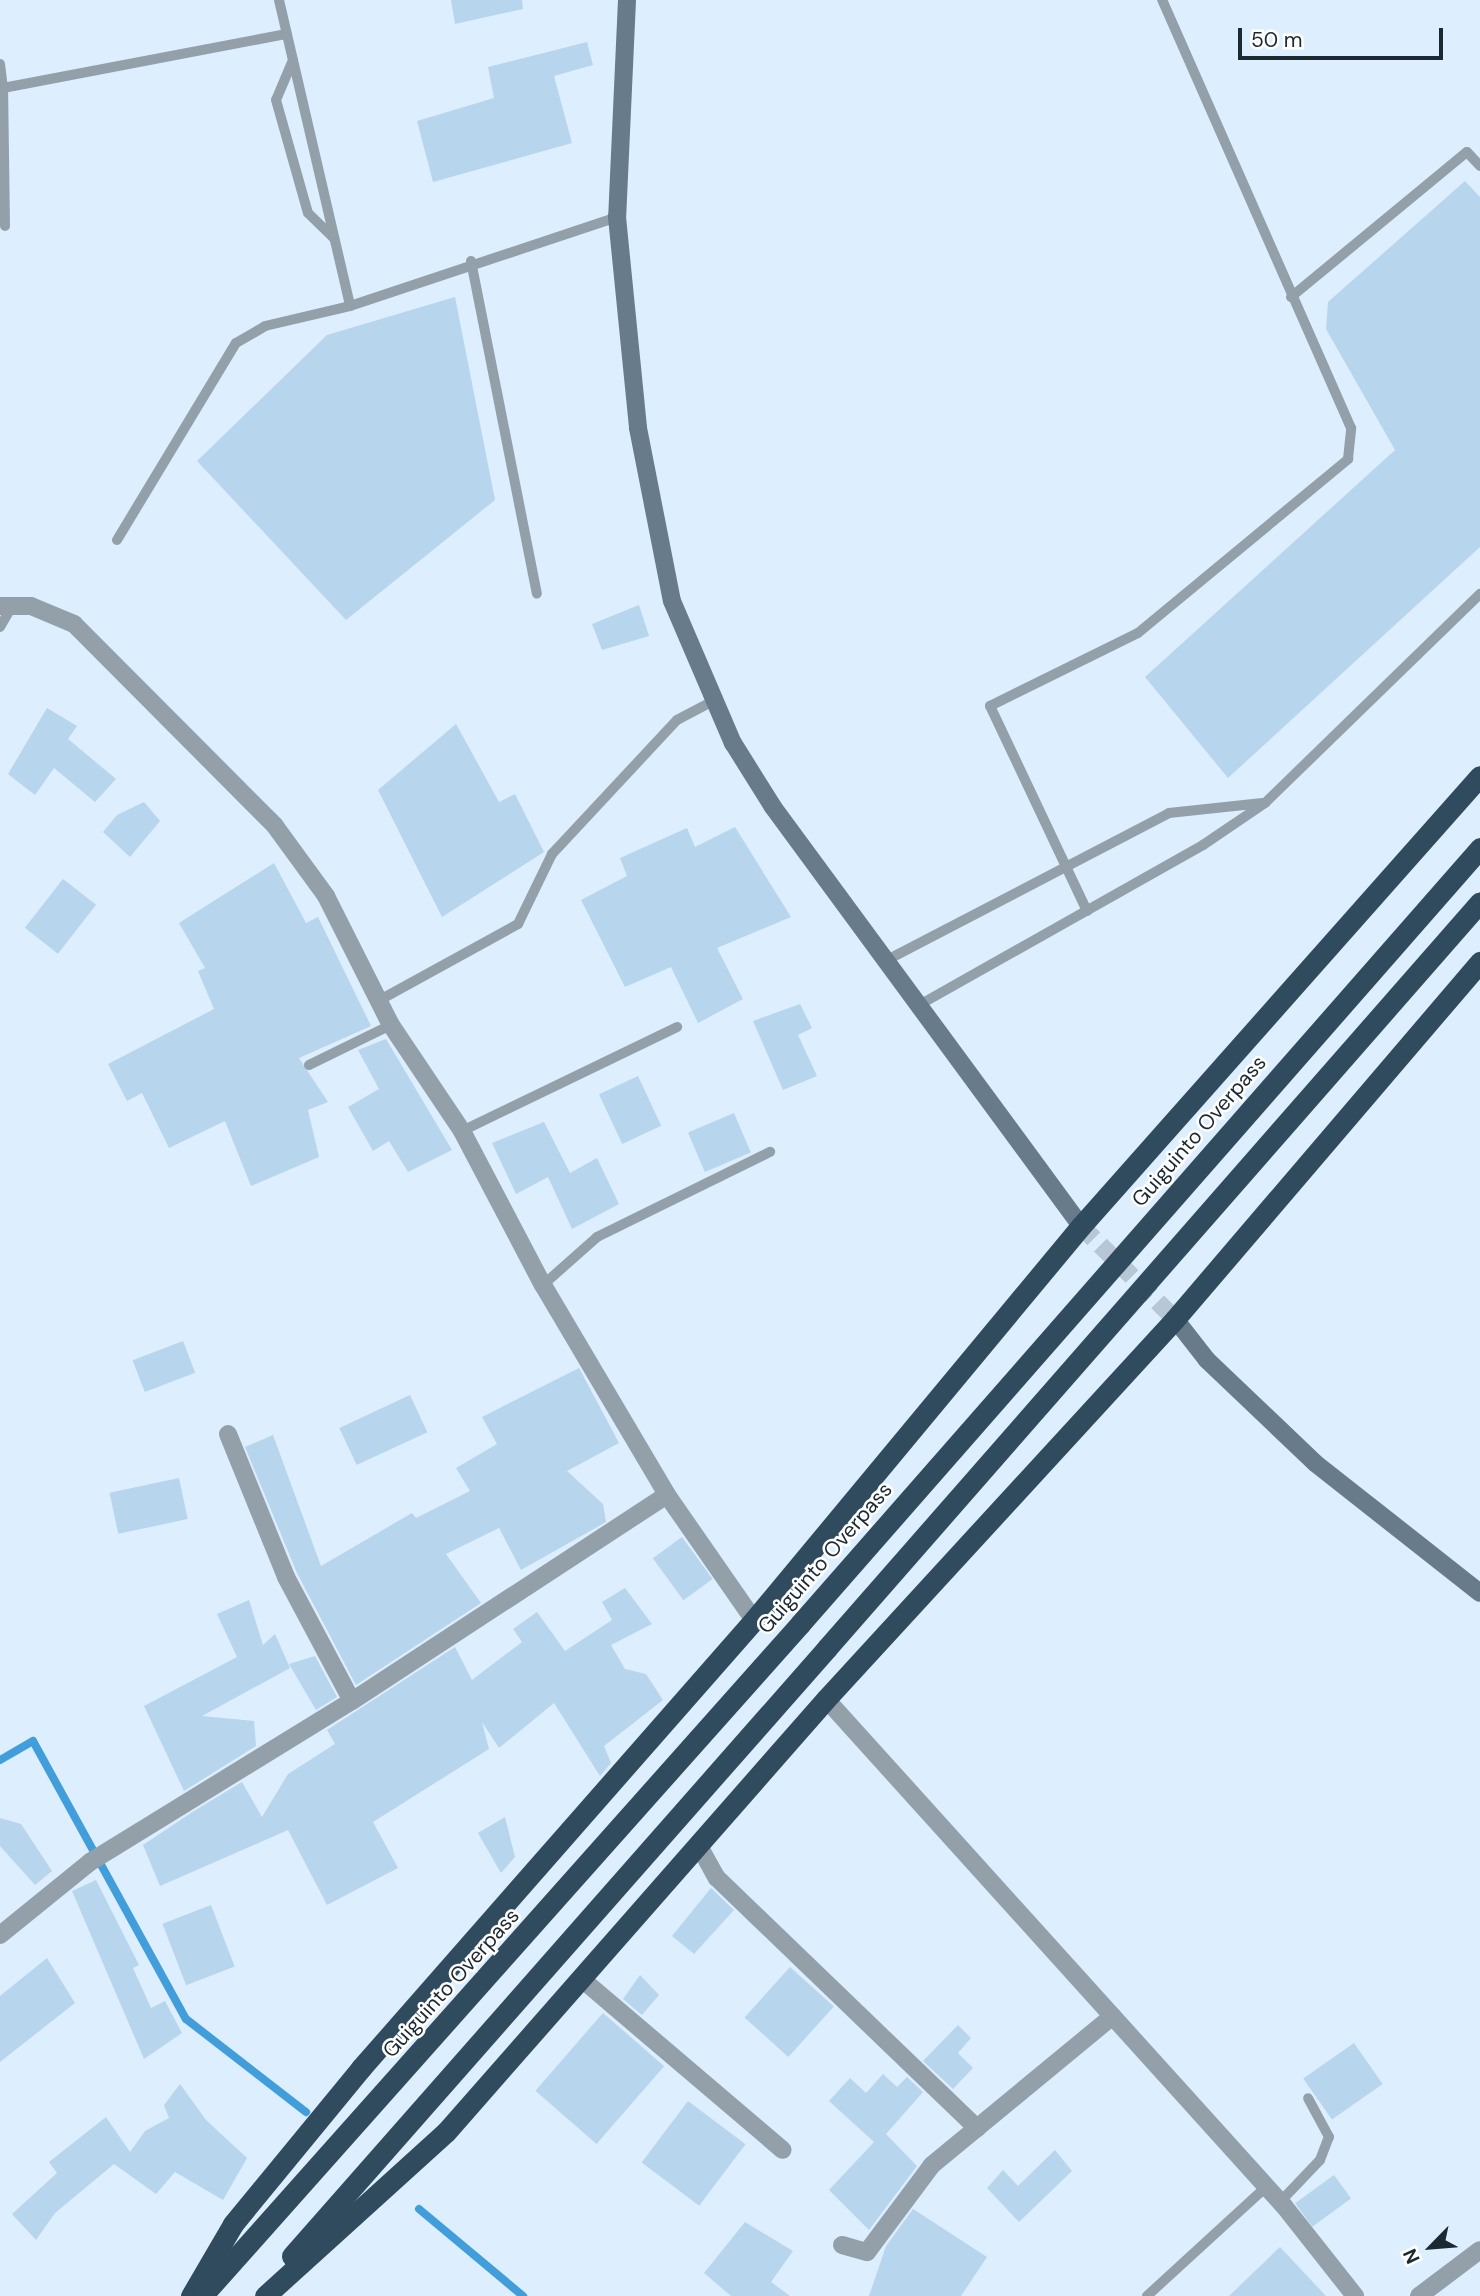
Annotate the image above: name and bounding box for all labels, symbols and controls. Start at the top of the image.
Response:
scale bar [1242,14,1447,58]
text: 50 m [1251,26,1302,54]
street label: Guiguinto Overpass [1127,1050,1271,1212]
street label: Guiguinto Overpass [753,1477,897,1639]
street label: Guiguinto Overpass [377,1903,525,2063]
north arrow [1396,2212,1466,2282]
text: N [1397,2245,1426,2268]

